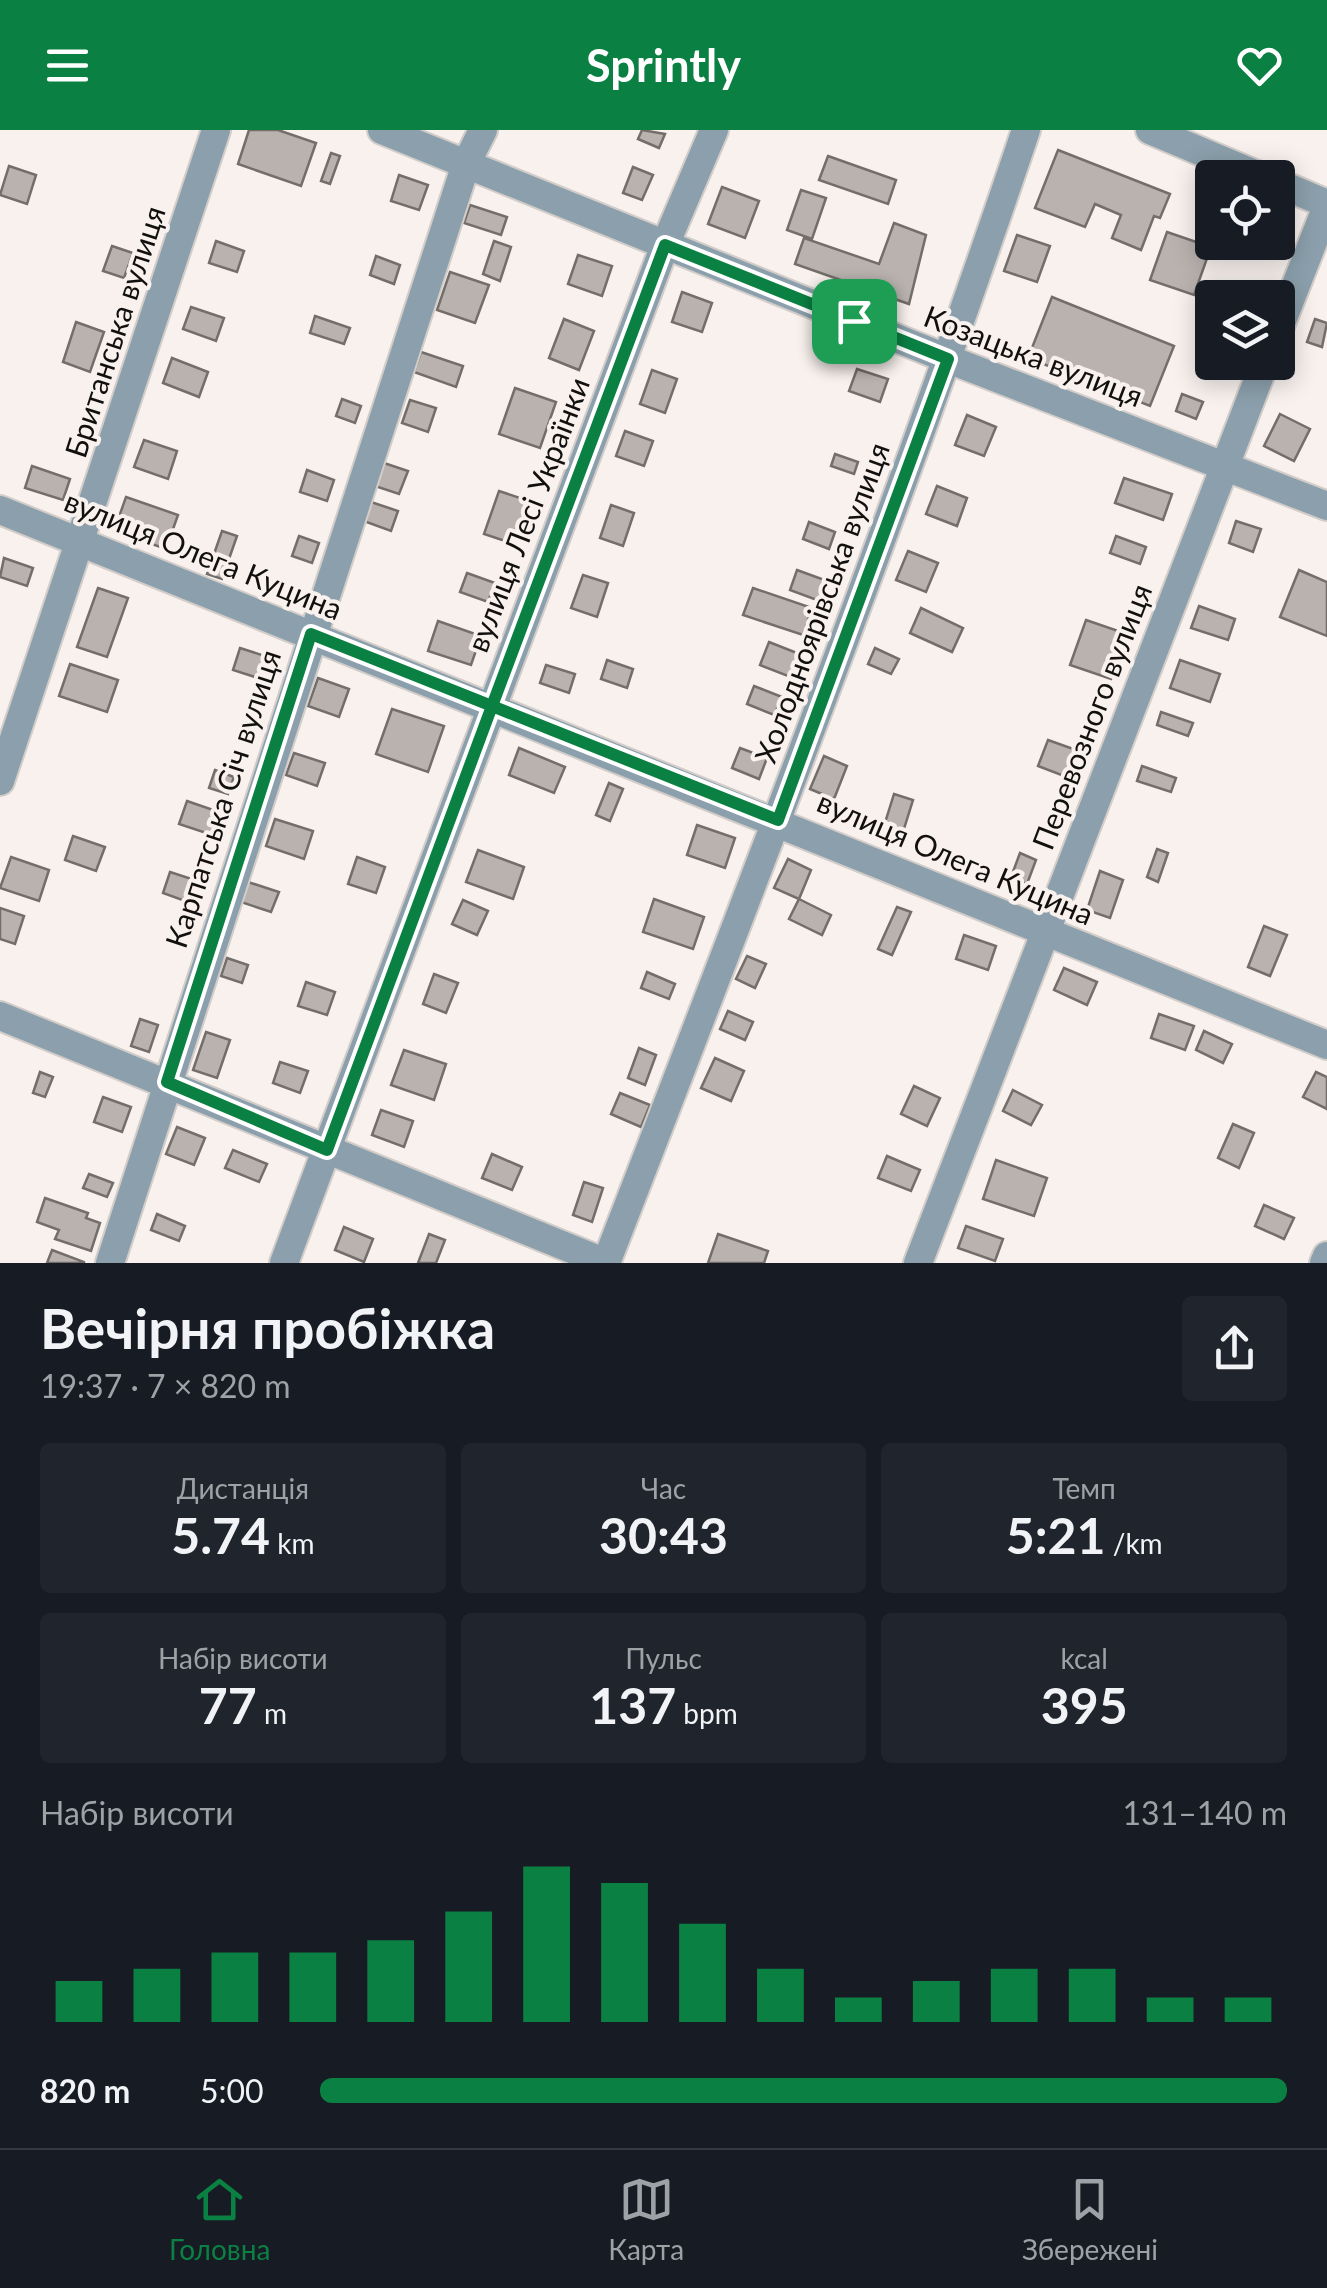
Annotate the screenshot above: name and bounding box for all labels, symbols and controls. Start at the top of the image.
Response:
icon: menu [40,38,95,93]
text: Sprintly [586,38,741,92]
icon: heart [1232,38,1287,93]
map controls [1195,160,1295,380]
button: locate [1195,160,1295,260]
street label: Британська вулиця [56,201,172,462]
pin [812,279,897,364]
button: layers [1195,280,1295,380]
icon: arrive [827,294,882,349]
street label: Козацька вулиця [919,297,1148,413]
street label: вулиця Лесі Українки [458,372,596,657]
street label: Холодноярівська вулиця [746,437,896,767]
street label: вулиця Олега Куцина [60,482,348,626]
street label: Перевозного вулиця [1024,578,1158,854]
street label: Карпатська Січ вулиця [157,645,287,952]
street label: вулиця Олега Куцина [812,783,1099,932]
text: Вечірня пробіжка [40,1295,495,1361]
button: share [1182,1296,1287,1401]
text: 19:37 · 7 × 820 m [40,1366,291,1405]
text: Дистанція [177,1471,309,1505]
text: Час [641,1471,686,1505]
text: Темп [1052,1471,1116,1505]
text: 5.74 [171,1505,270,1565]
text: 30:43 [599,1505,728,1565]
text: 5:21 [1006,1505,1106,1565]
text: km [270,1526,314,1560]
text: /km [1106,1526,1163,1560]
text: Набір висоти [158,1641,328,1675]
text: Пульс [625,1641,702,1675]
text: kcal [1060,1641,1108,1675]
text: 77 [199,1675,257,1735]
text: 137 [589,1675,676,1735]
text: 395 [1041,1675,1128,1735]
text: m [257,1696,287,1730]
text: bpm [676,1696,738,1730]
text: Набір висоти [40,1793,234,1832]
text: 131–140 m [1123,1793,1287,1832]
text: 820 m [40,2071,130,2110]
text: 5:00 [200,2071,264,2110]
tab: Головна [169,2172,270,2266]
tab: Карта [608,2172,684,2266]
tab: Збережені [1022,2172,1158,2266]

